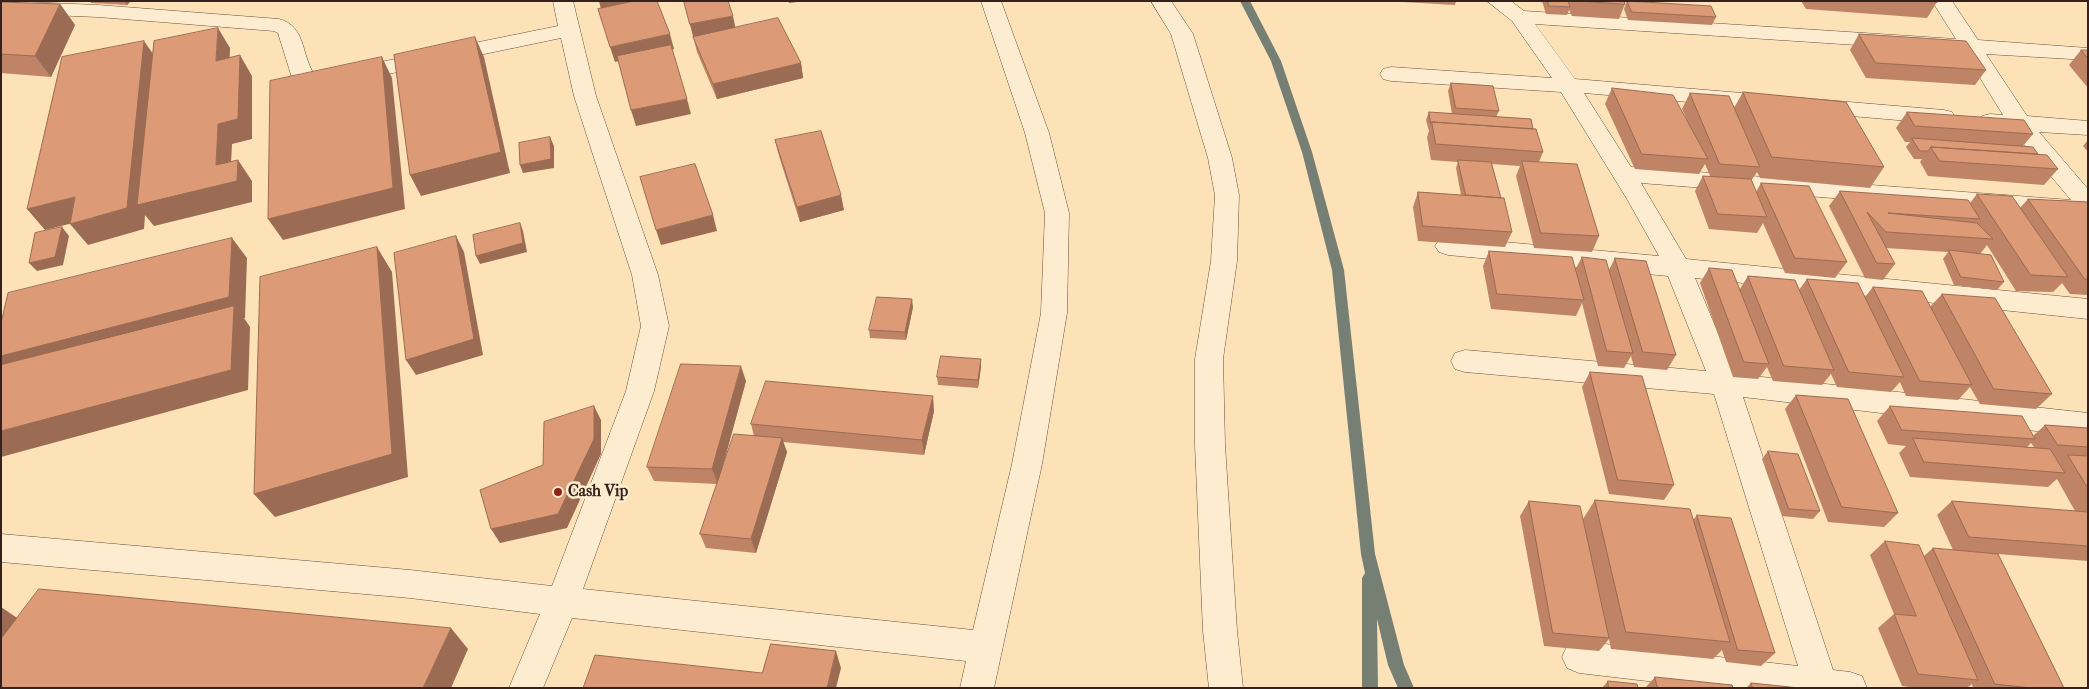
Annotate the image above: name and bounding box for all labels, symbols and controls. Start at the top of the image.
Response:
place label: Cash Vip [568,482,628,502]
marker: Cash Vip [552,486,564,498]

